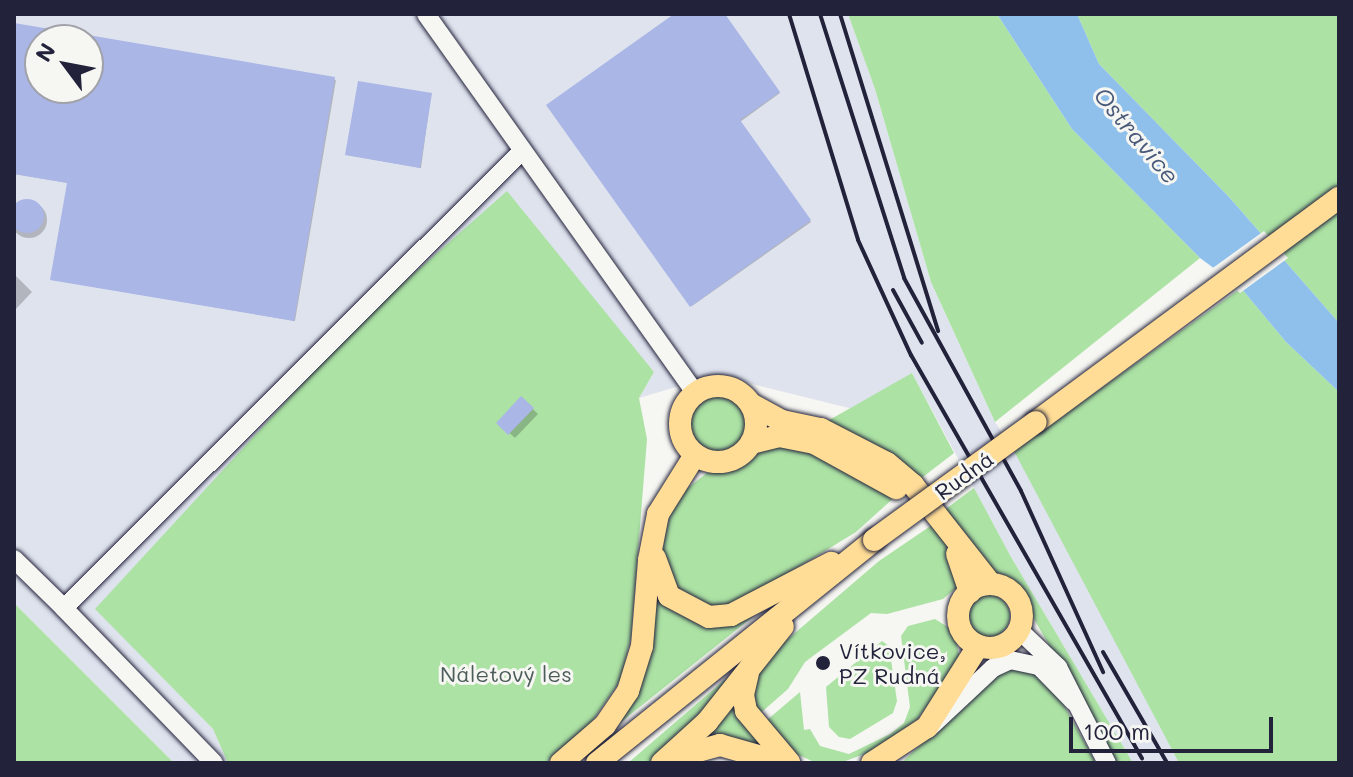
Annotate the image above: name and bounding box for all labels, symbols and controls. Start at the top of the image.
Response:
north arrow [24,24,104,104]
text: N [28,37,62,67]
water label: Ostravice [1088,81,1186,189]
street label: Rudná [930,445,998,505]
place label: Vítkovice, PZ Rudná [839,637,946,688]
marker: Vítkovice, PZ Rudná [814,654,832,672]
park label: Náletový les [440,661,572,687]
scale bar [1073,701,1277,751]
text: 100 m [1083,715,1150,746]

